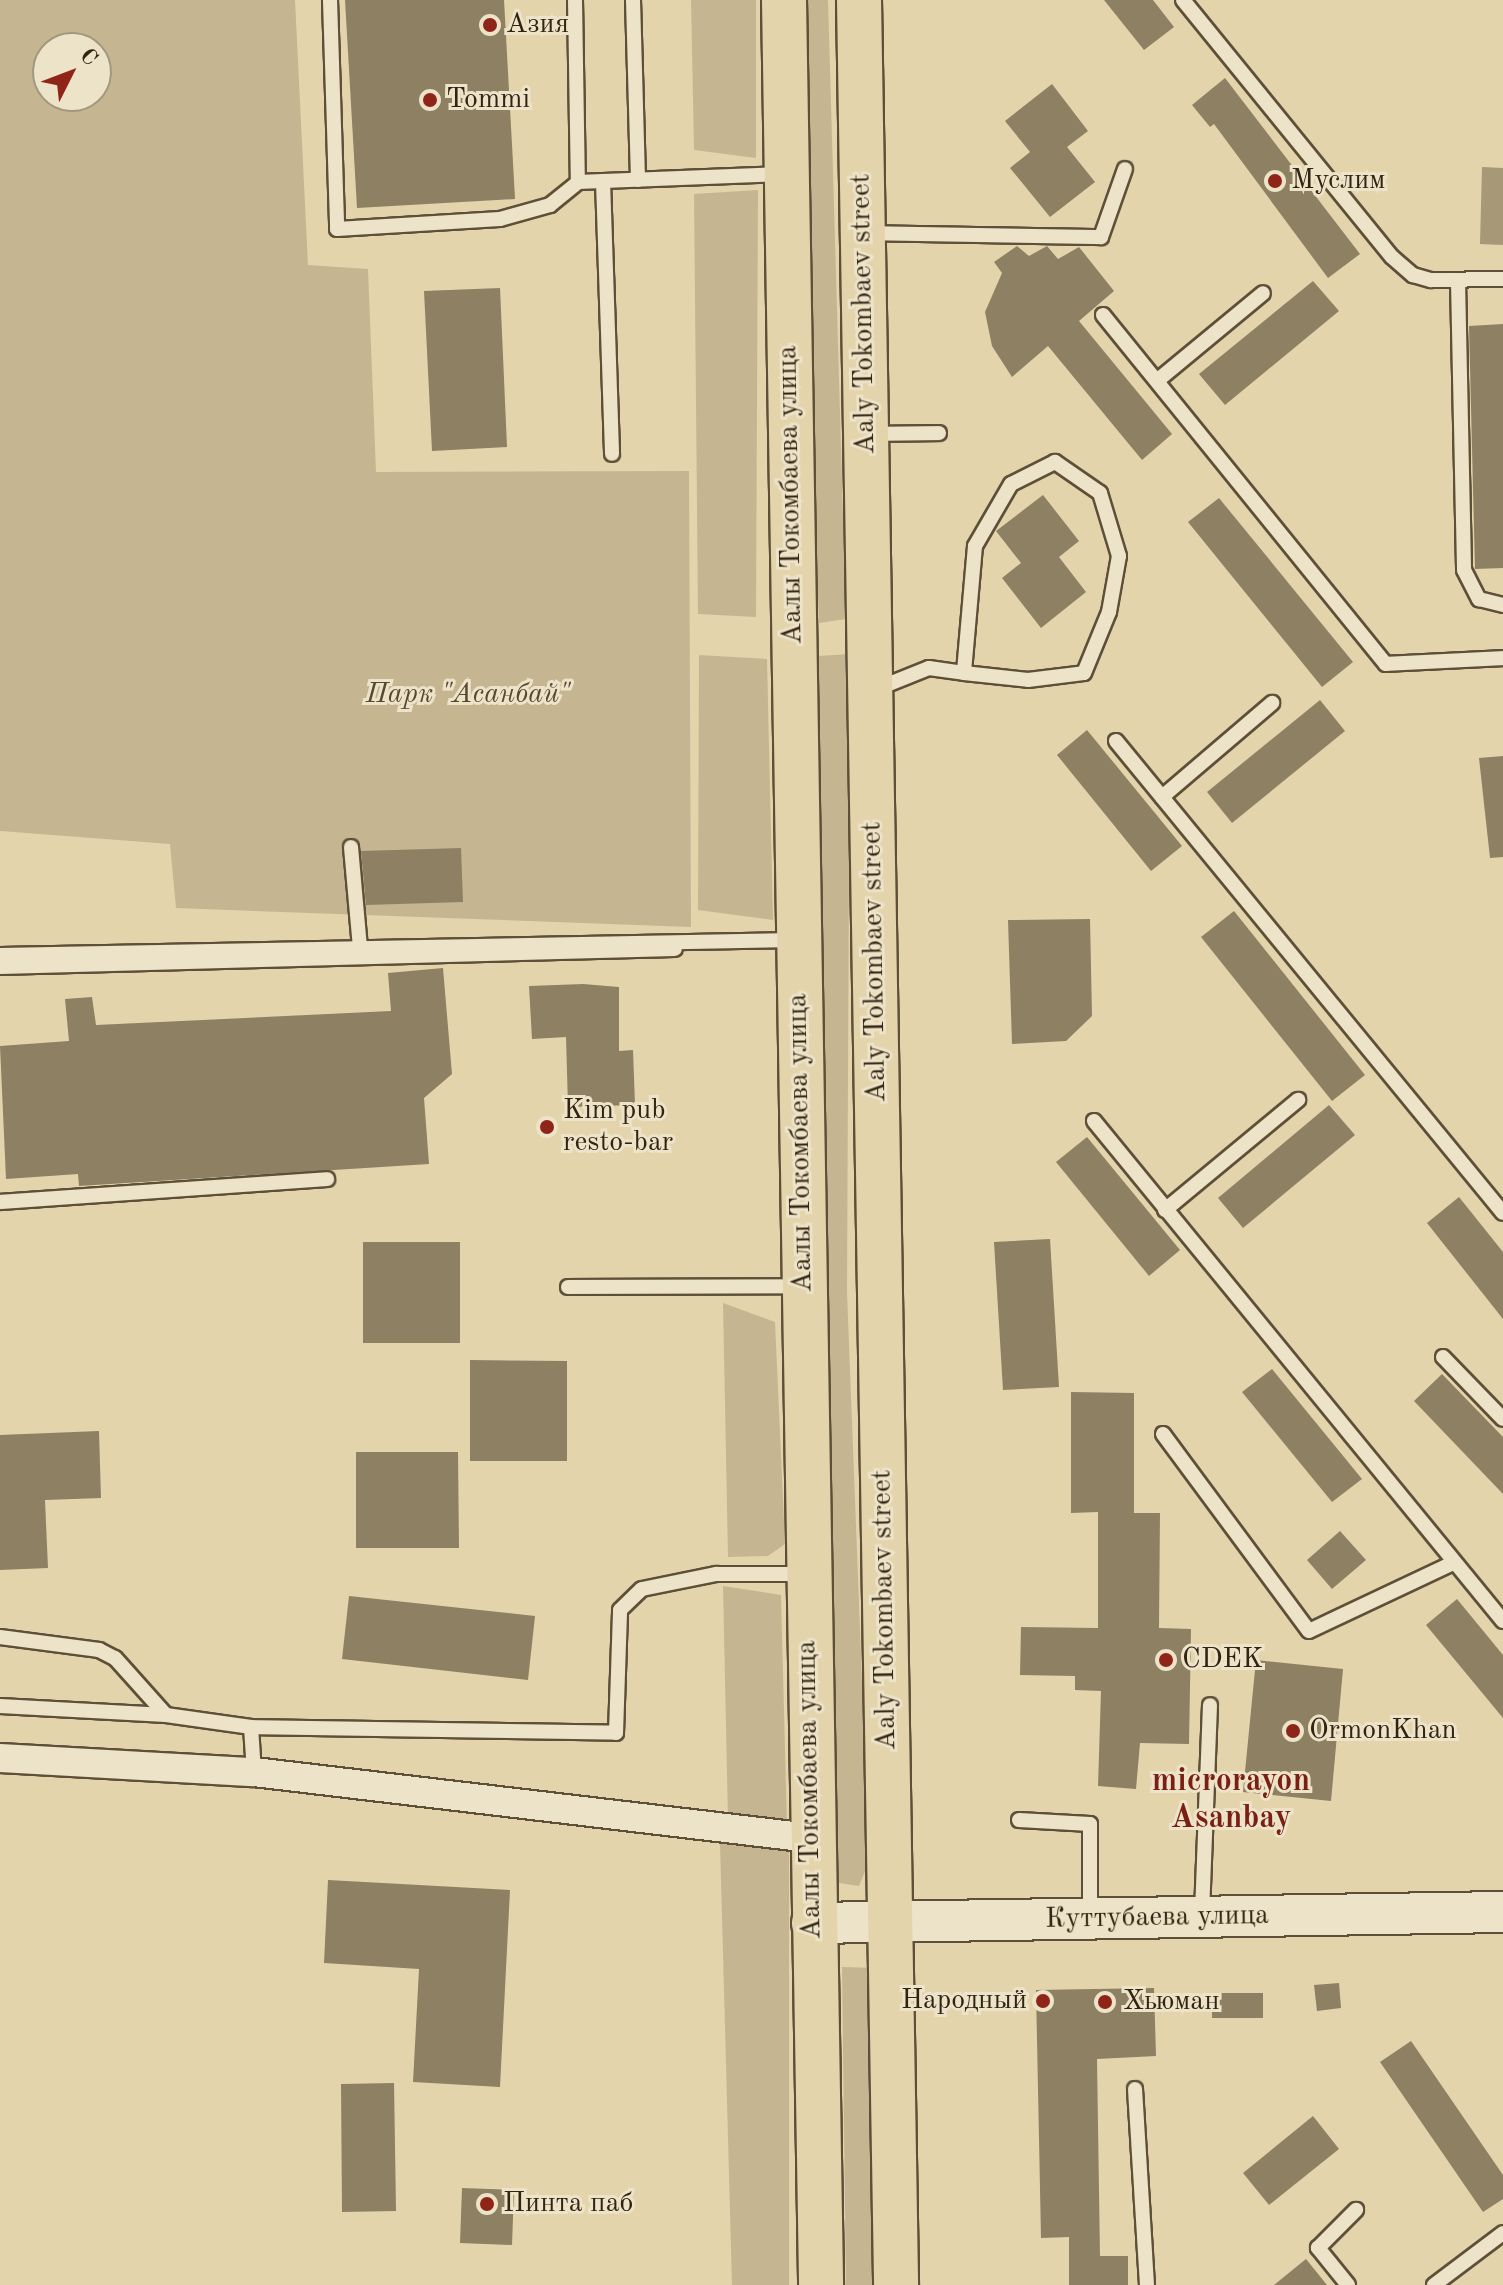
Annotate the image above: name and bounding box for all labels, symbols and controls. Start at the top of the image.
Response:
place label: Азия [506,8,569,42]
marker: Азия [481,16,499,34]
north arrow [32,32,112,112]
text: С [75,45,101,70]
place label: Tommi [446,83,530,117]
marker: Tommi [421,91,439,109]
place label: Муслим [1291,164,1385,198]
marker: Муслим [1266,172,1284,190]
street label: Aaly Tokombaev street [845,173,883,455]
street label: Аалы Токомбаева улица [772,345,810,645]
park label: Парк "Асанбай" [366,678,570,712]
street label: Aaly Tokombaev street [856,821,894,1103]
street label: Аалы Токомбаева улица [782,993,820,1293]
place label: Kim pub resto-bar [563,1094,673,1160]
marker: Kim pub resto-bar [538,1118,556,1136]
street label: Aaly Tokombaev street [866,1469,904,1751]
street label: Аалы Токомбаева улица [791,1640,829,1940]
place label: CDEK [1182,1643,1263,1677]
marker: CDEK [1157,1651,1175,1669]
place label: OrmonKhan [1309,1714,1457,1748]
marker: OrmonKhan [1284,1722,1302,1740]
district label: microrayon Asanbay [1152,1764,1310,1839]
street label: Куттубаева улица [1045,1899,1269,1937]
place label: Народный [901,1984,1027,2018]
place label: Хьюман [1123,1985,1219,2019]
marker: Хьюман [1094,1991,1116,2013]
marker: Народный [1034,1992,1052,2010]
place label: Пинта паб [503,2187,633,2221]
marker: Пинта паб [478,2195,496,2213]

